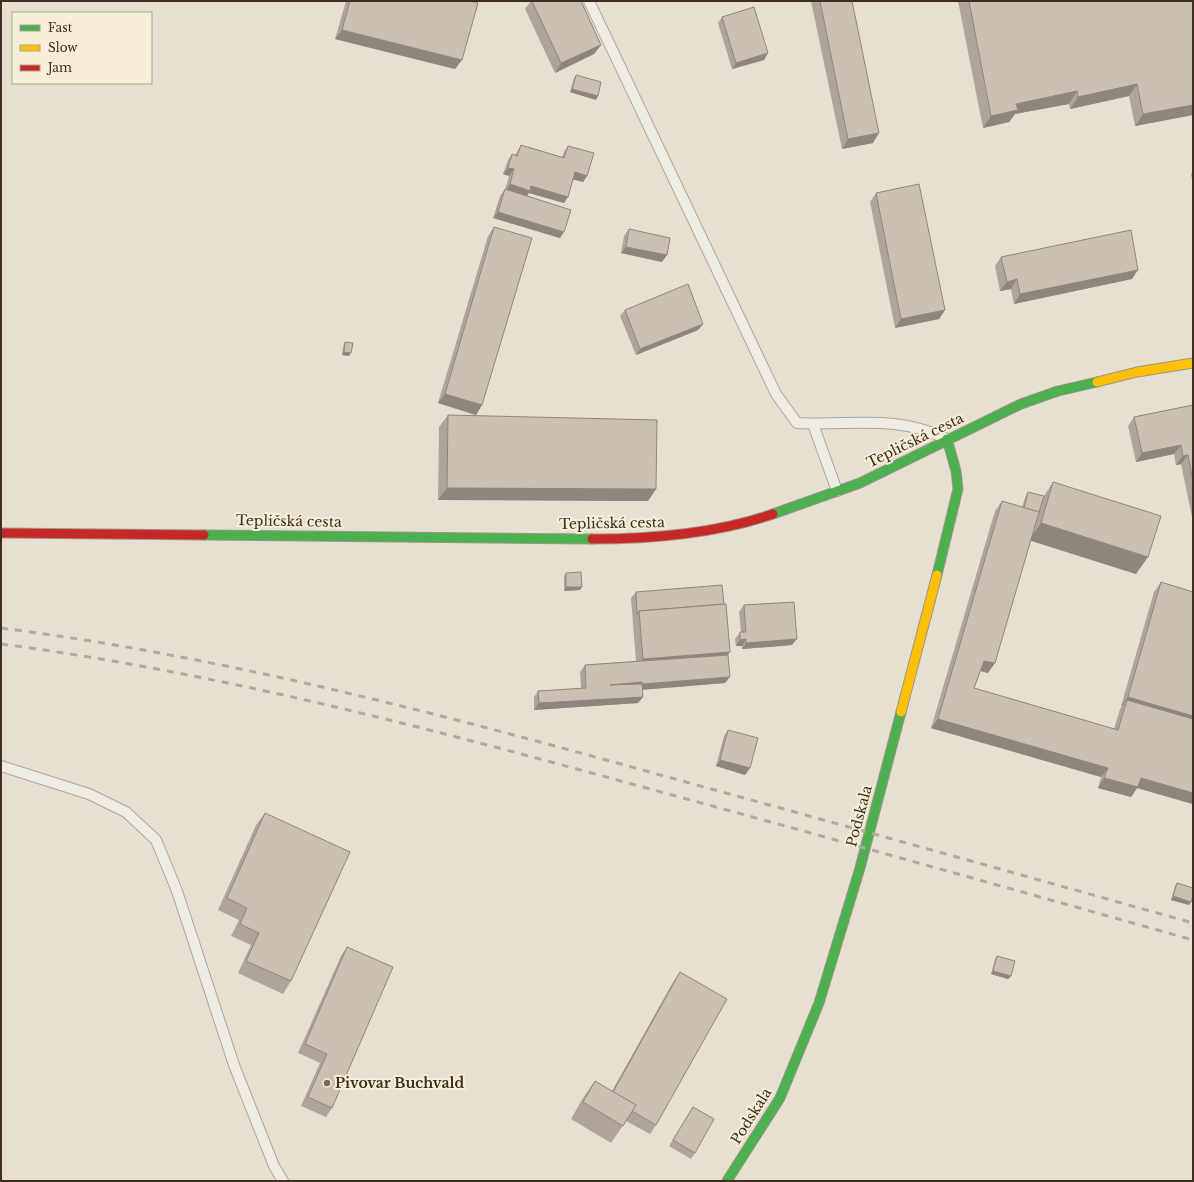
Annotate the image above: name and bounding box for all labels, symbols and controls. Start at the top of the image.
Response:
legend [12,12,152,84]
text: Fast [48,20,73,35]
text: Slow [48,40,78,55]
text: Jam [46,60,72,75]
street label: Tepličská cesta [864,409,967,471]
street label: Tepličská cesta [236,511,342,531]
street label: Tepličská cesta [559,513,665,533]
street label: Podskala [842,783,876,849]
place label: Pivovar Buchvald [335,1074,464,1092]
marker: Pivovar Buchvald [322,1078,332,1088]
street label: Podskala [727,1084,775,1147]

